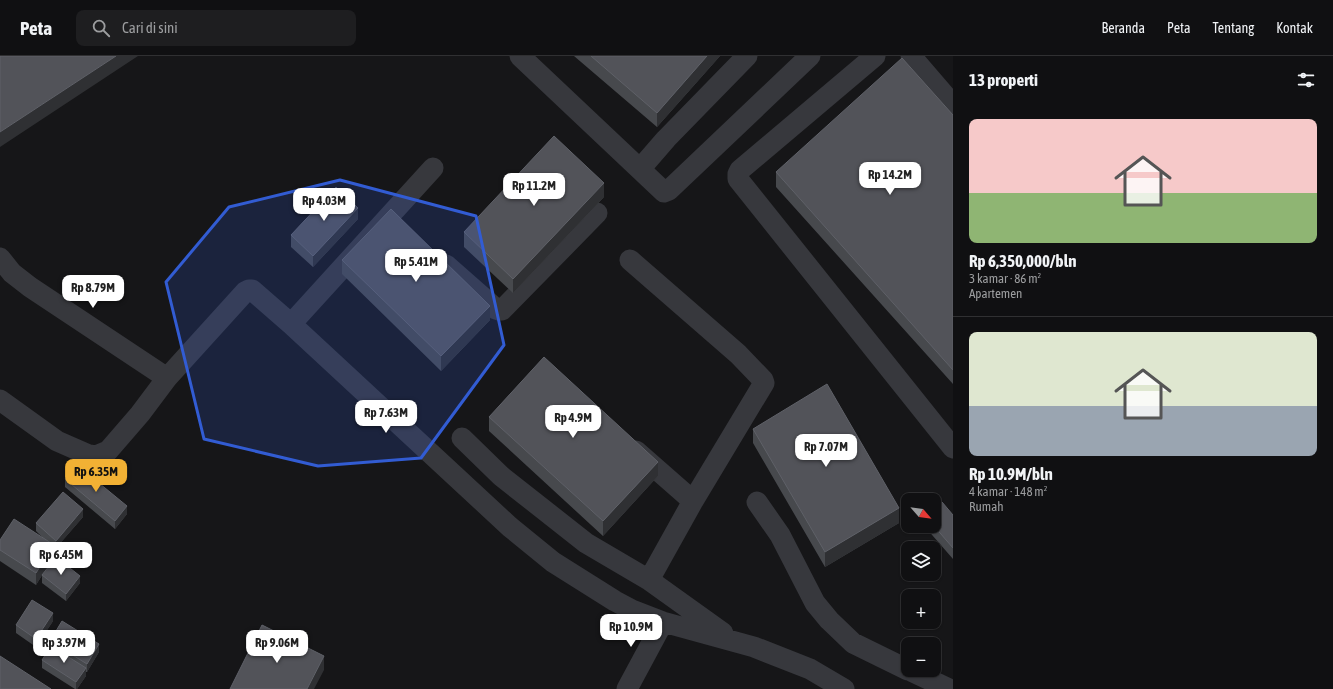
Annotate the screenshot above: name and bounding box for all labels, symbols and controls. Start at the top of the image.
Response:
search box [76,10,356,46]
text: Peta [20,17,52,39]
icon: search [90,17,112,39]
text: Cari di sini [122,19,178,36]
text: Beranda [1102,20,1145,36]
text: Peta [1167,20,1191,36]
text: Tentang [1213,20,1254,36]
text: Kontak [1276,20,1313,36]
icon: filters [1295,69,1317,91]
text: 13 properti [969,70,1038,90]
icon: home [1107,145,1179,217]
pin: Rp 14.2M [849,162,931,196]
text: Rp 14.2M [868,167,912,182]
pin: Rp 11.2M [493,173,575,207]
text: Rp 11.2M [512,178,556,193]
pin: Rp 4.03M [283,188,365,222]
text: Rp 4.03M [302,193,346,208]
pin: Rp 5.41M [375,249,457,283]
text: Rp 6,350,000/bln [969,251,1076,271]
text: Rp 5.41M [394,254,438,269]
text: 3 kamar · 86 m² [969,271,1041,286]
pin: Rp 8.79M [52,275,134,309]
text: Rp 8.79M [71,280,115,295]
text: Apartemen [969,286,1022,301]
icon: home [1107,358,1179,430]
pin: Rp 7.63M [345,400,427,434]
text: Rp 7.63M [364,405,408,420]
pin: Rp 4.9M [536,405,610,439]
text: Rp 4.9M [554,410,592,425]
pin: Rp 7.07M [785,434,867,468]
text: Rp 7.07M [804,439,848,454]
pin: Rp 6.35M [55,459,137,493]
text: Rp 6.35M [74,464,118,479]
text: Rp 10.9M/bln [969,464,1053,484]
text: 4 kamar · 148 m² [969,484,1047,499]
north arrow [901,493,941,533]
map controls [901,493,941,677]
text: Rumah [969,499,1004,514]
button: layers [901,541,941,581]
pin: Rp 6.45M [20,542,102,576]
text: Rp 6.45M [39,547,83,562]
button: + [901,589,941,629]
pin: Rp 10.9M [590,614,672,648]
text: Rp 10.9M [609,619,653,634]
pin: Rp 3.97M [23,630,105,664]
pin: Rp 9.06M [236,630,318,664]
text: Rp 3.97M [42,635,86,650]
text: Rp 9.06M [255,635,299,650]
button: − [901,637,941,677]

